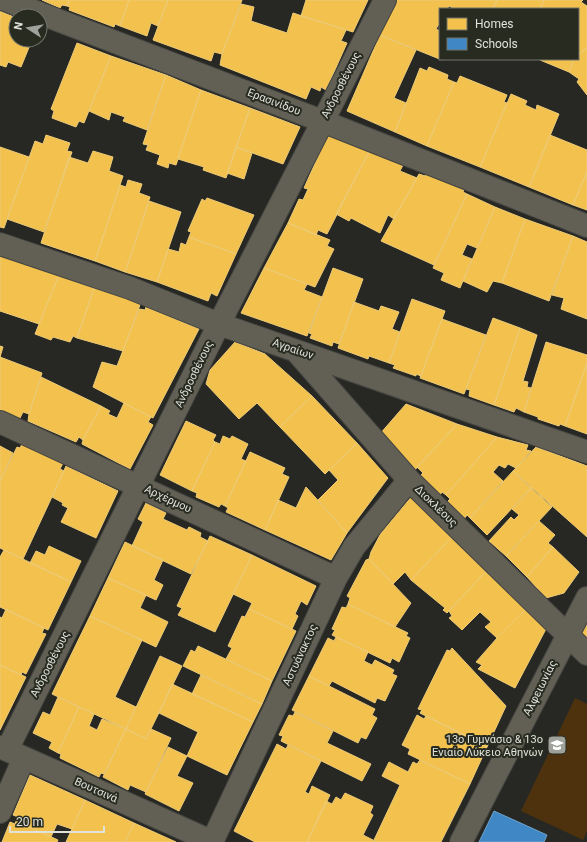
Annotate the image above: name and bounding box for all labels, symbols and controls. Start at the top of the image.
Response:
north arrow [8,8,48,48]
legend [439,8,579,60]
text: Homes [475,17,513,31]
text: N [12,21,26,31]
text: Schools [475,37,518,51]
street label: Ανδροσθένους [319,50,363,120]
street label: Ερασινίδου [246,86,302,118]
street label: Αγραίων [271,336,316,362]
street label: Ανδροσθένους [172,338,216,410]
street label: Αρχέρμου [143,483,193,515]
street label: Διοκλέους [412,483,460,529]
street label: Αστυάνακτος [280,622,320,688]
street label: Ανδροσθένους [28,629,72,699]
street label: Αλφειωνίας [520,658,560,718]
place label: 13ο Γυμνάσιο & 13ο Ενιαίο Λύκειο Αθηνών [432,733,544,759]
school or university icon: 13ο Γυμνάσιο & 13ο Ενιαίο Λύκειο Αθηνών [546,734,568,756]
street label: Βουτσινά [72,775,120,806]
scale bar [10,808,104,834]
text: 20 m [16,815,43,829]

